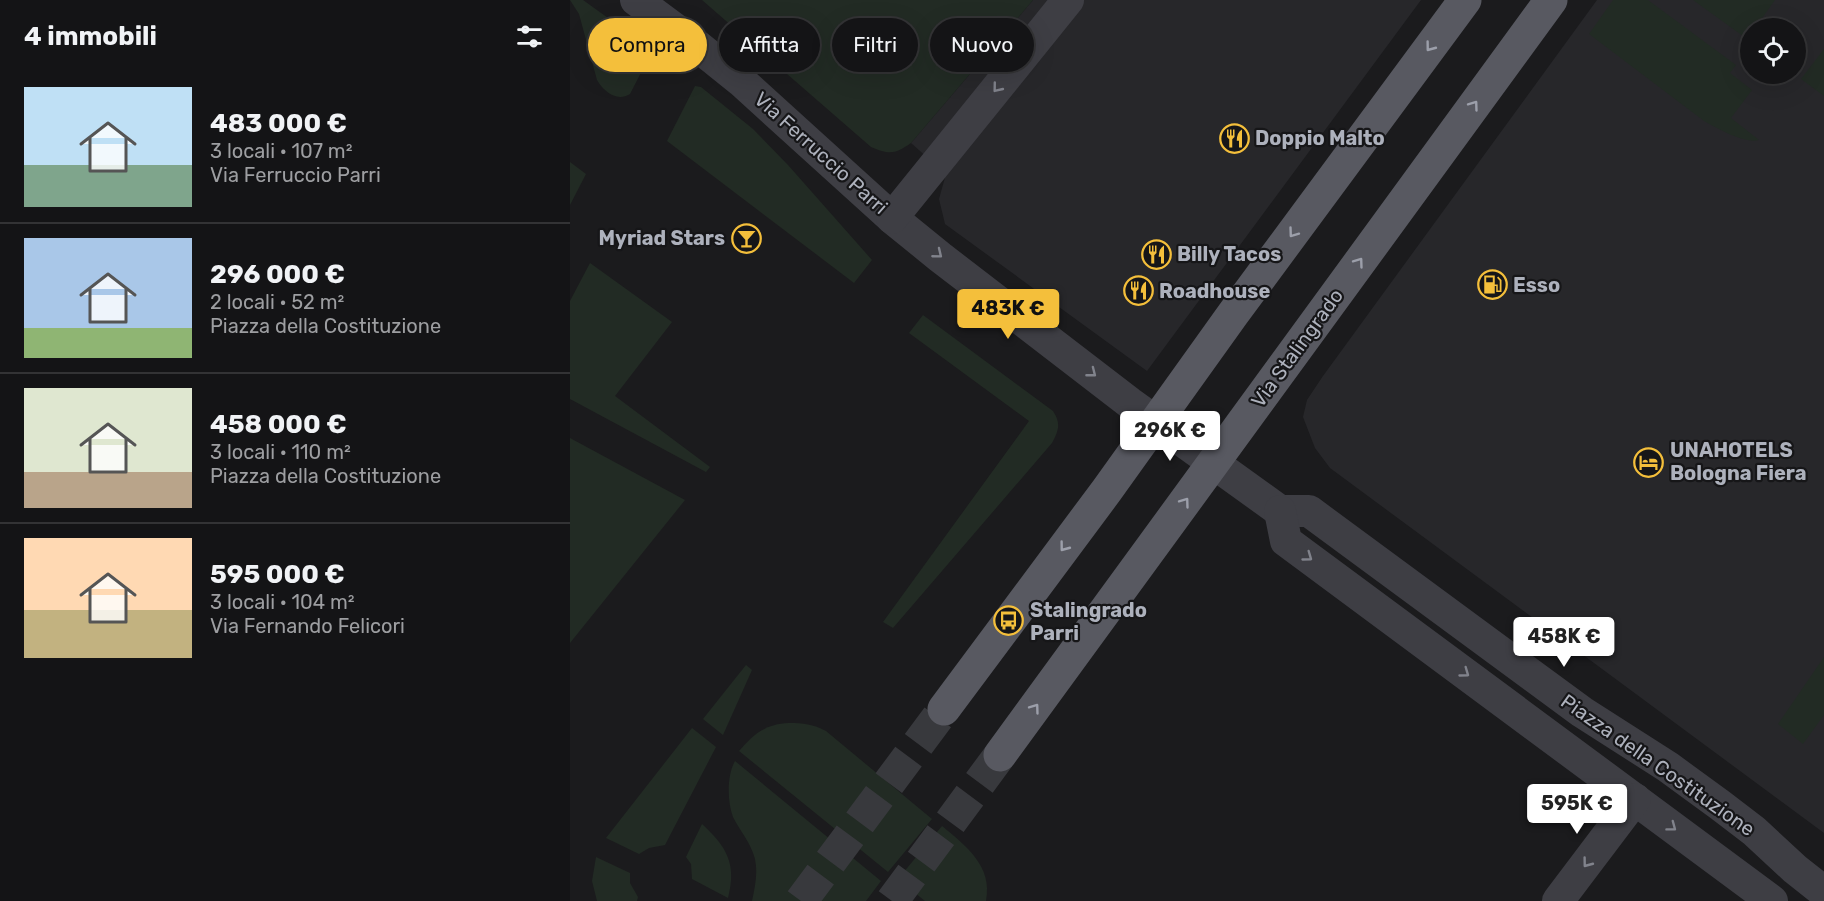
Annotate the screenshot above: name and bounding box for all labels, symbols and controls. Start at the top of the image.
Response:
chip: Compra [588,18,707,72]
chip: Affitta [719,18,820,72]
chip: Filtri [832,18,918,72]
chip: Nuovo [930,18,1034,72]
map controls [1740,18,1806,84]
button: locate [1740,18,1806,84]
icon: filters [513,20,546,53]
text: 4 immobili [24,21,157,52]
one-way arrow [1427,40,1438,51]
one-way arrow [994,81,1005,92]
street label: Via Ferruccio Parri [750,87,892,219]
one-way arrow [1467,101,1478,112]
text: 483 000 € [210,108,347,139]
icon: home [72,111,144,183]
restaurant icon: Doppio Malto [1218,122,1250,154]
place label: Doppio Malto [1255,126,1385,150]
text: 3 locali · 107 m² [210,139,352,163]
text: Via Ferruccio Parri [210,163,381,187]
bar icon: Myriad Stars [730,222,762,254]
place label: Myriad Stars [598,226,725,250]
one-way arrow [1289,226,1300,237]
restaurant icon: Billy Tacos [1140,238,1172,270]
place label: Billy Tacos [1177,242,1281,266]
one-way arrow [931,247,942,258]
one-way arrow [1352,258,1363,269]
text: 296 000 € [210,259,345,290]
icon: home [72,262,144,334]
fuel station icon: Esso [1476,269,1508,301]
place label: Esso [1513,273,1560,297]
restaurant icon: Roadhouse [1122,275,1154,307]
place label: Roadhouse [1159,279,1270,303]
street label: Via Stalingrado [1246,284,1348,412]
pin: 483K € [959,289,1057,340]
text: 2 locali · 52 m² [210,290,344,314]
text: 483K € [971,296,1045,320]
text: Piazza della Costituzione [210,314,441,338]
one-way arrow [1085,366,1096,377]
text: 458 000 € [210,409,347,440]
pin: 296K € [1121,411,1219,462]
icon: home [72,412,144,484]
text: 296K € [1134,418,1206,442]
place label: UNAHOTELS Bologna Fiera [1670,438,1807,485]
text: 3 locali · 110 m² [210,440,351,464]
hotel icon: UNAHOTELS Bologna Fiera [1633,446,1665,478]
text: Piazza della Costituzione [210,464,441,488]
one-way arrow [1178,498,1189,509]
one-way arrow [1060,540,1071,551]
one-way arrow [1301,550,1312,561]
text: 595 000 € [210,559,345,590]
icon: home [72,562,144,634]
text: 3 locali · 104 m² [210,590,355,614]
place label: Stalingrado Parri [1030,598,1147,645]
bus stop icon: Stalingrado Parri [993,605,1025,637]
text: Via Fernando Felicori [210,614,405,638]
pin: 458K € [1515,617,1613,668]
text: 458K € [1527,624,1601,648]
one-way arrow [1458,666,1469,677]
street label: Piazza della Costituzione [1556,689,1760,841]
one-way arrow [1027,703,1038,714]
pin: 595K € [1528,784,1626,835]
text: 595K € [1541,791,1613,815]
one-way arrow [1665,820,1676,831]
one-way arrow [1583,856,1594,867]

